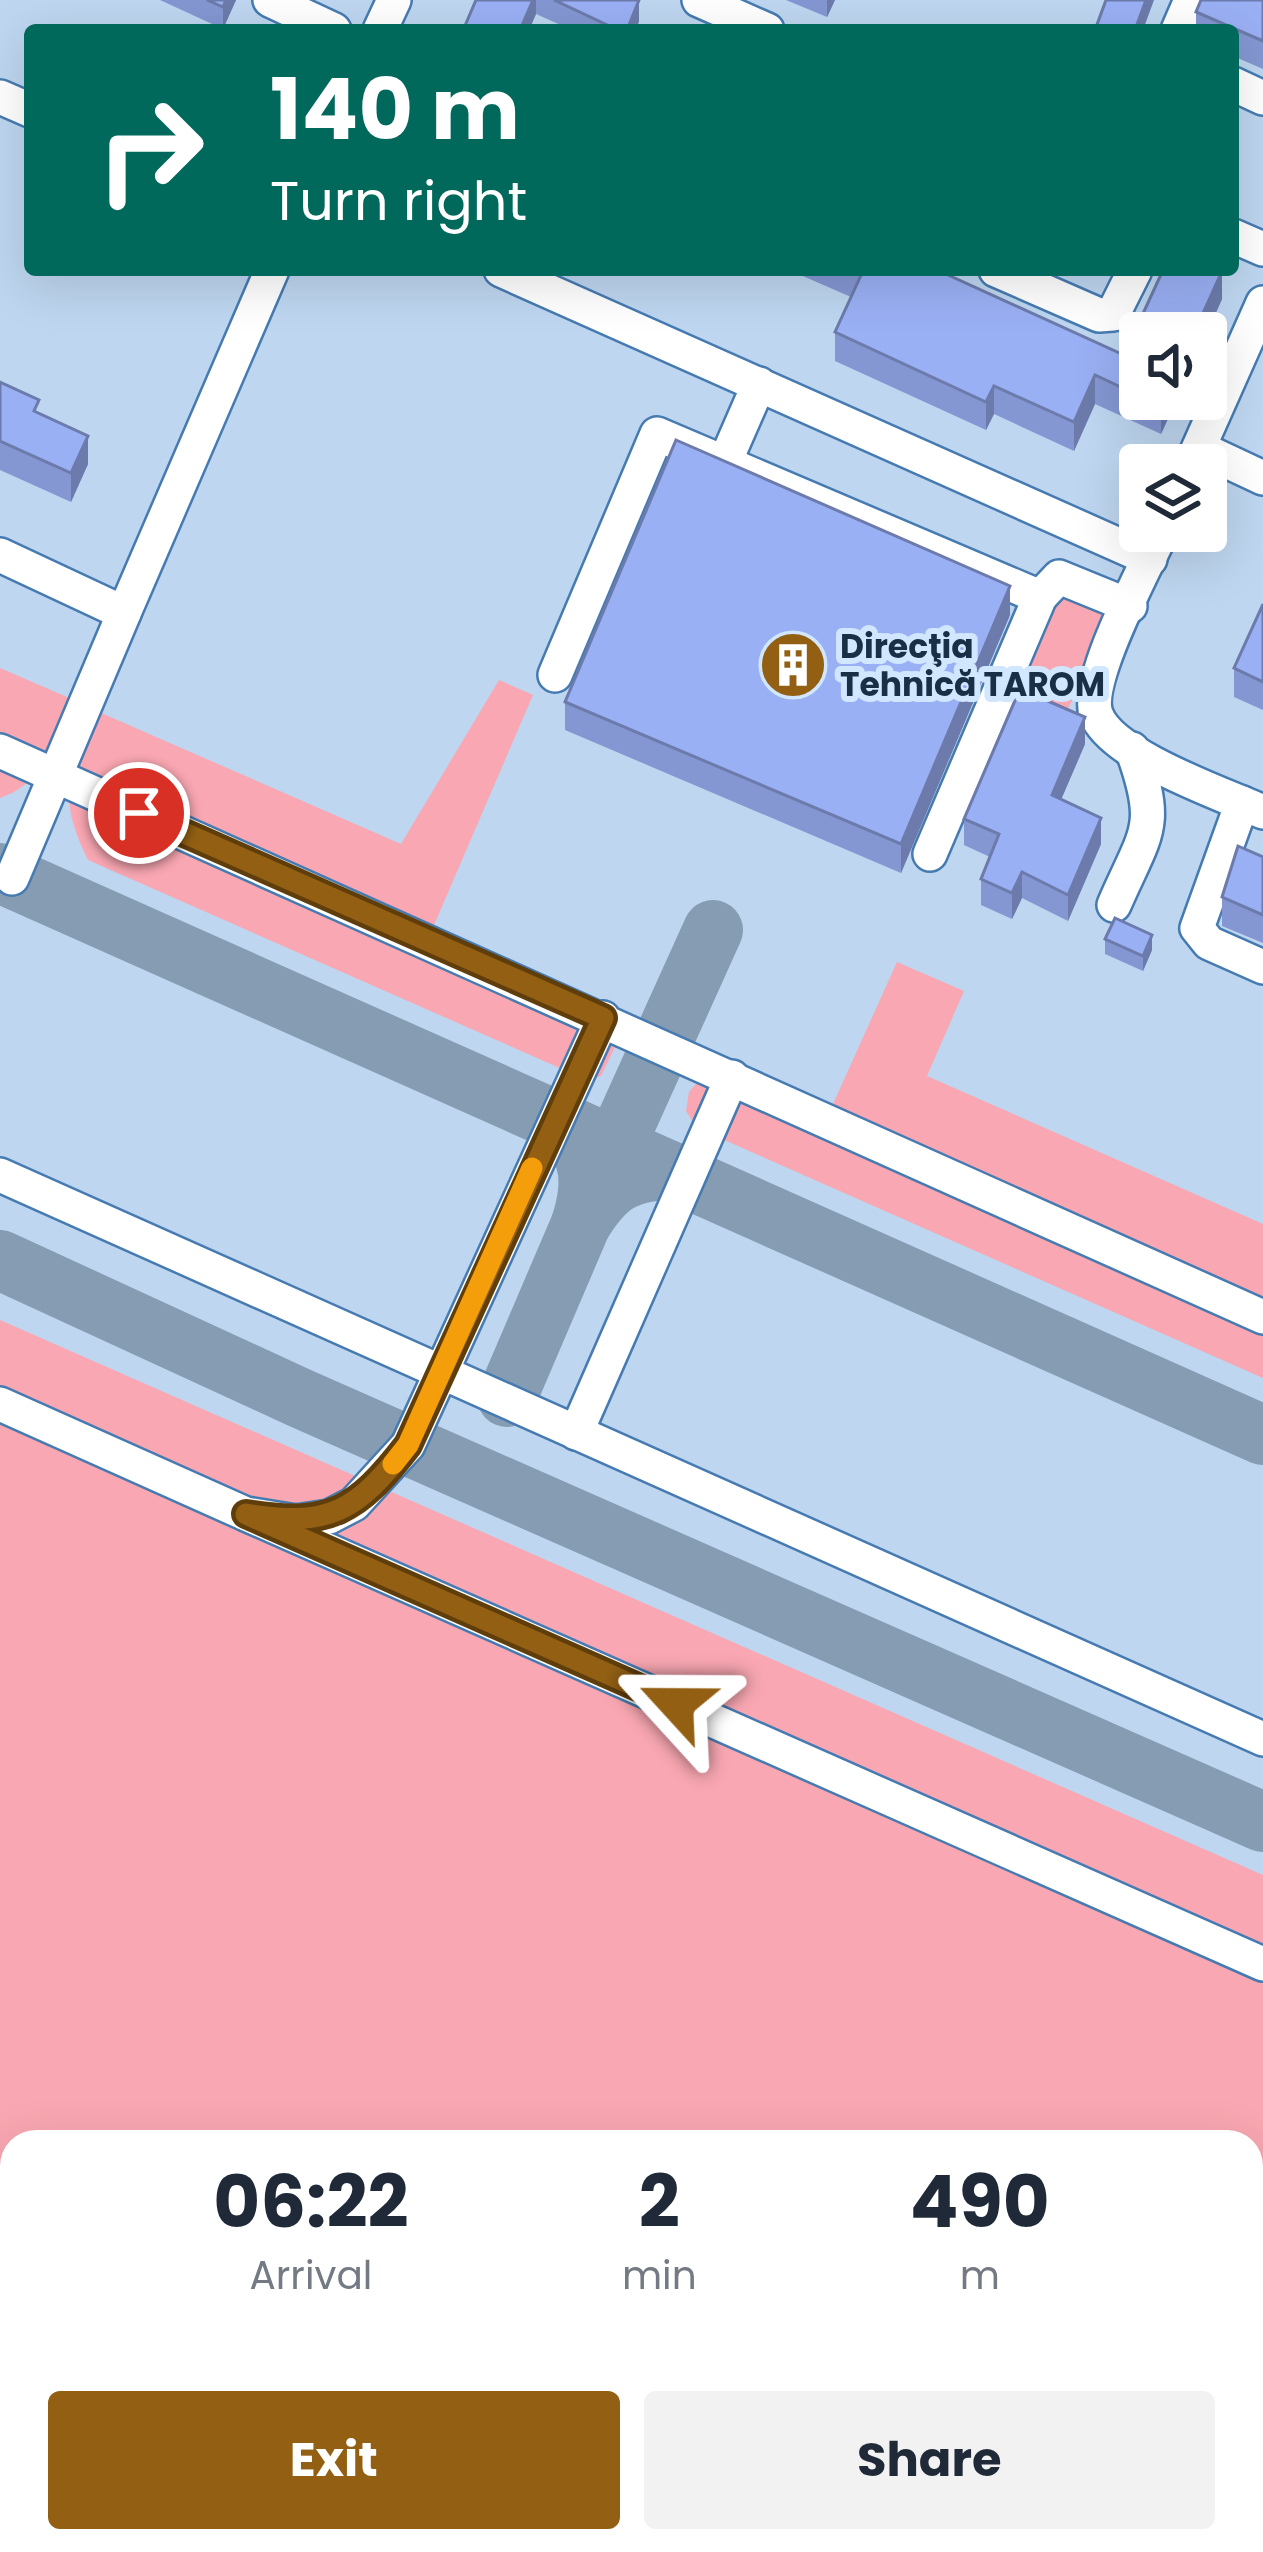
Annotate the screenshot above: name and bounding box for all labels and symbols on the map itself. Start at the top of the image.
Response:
place label: Direcţia Tehnică TAROM [840,623,1105,708]
building icon: Direcţia Tehnică TAROM [758,630,828,700]
pin [88,762,190,864]
position arrow [613,1641,739,1767]

